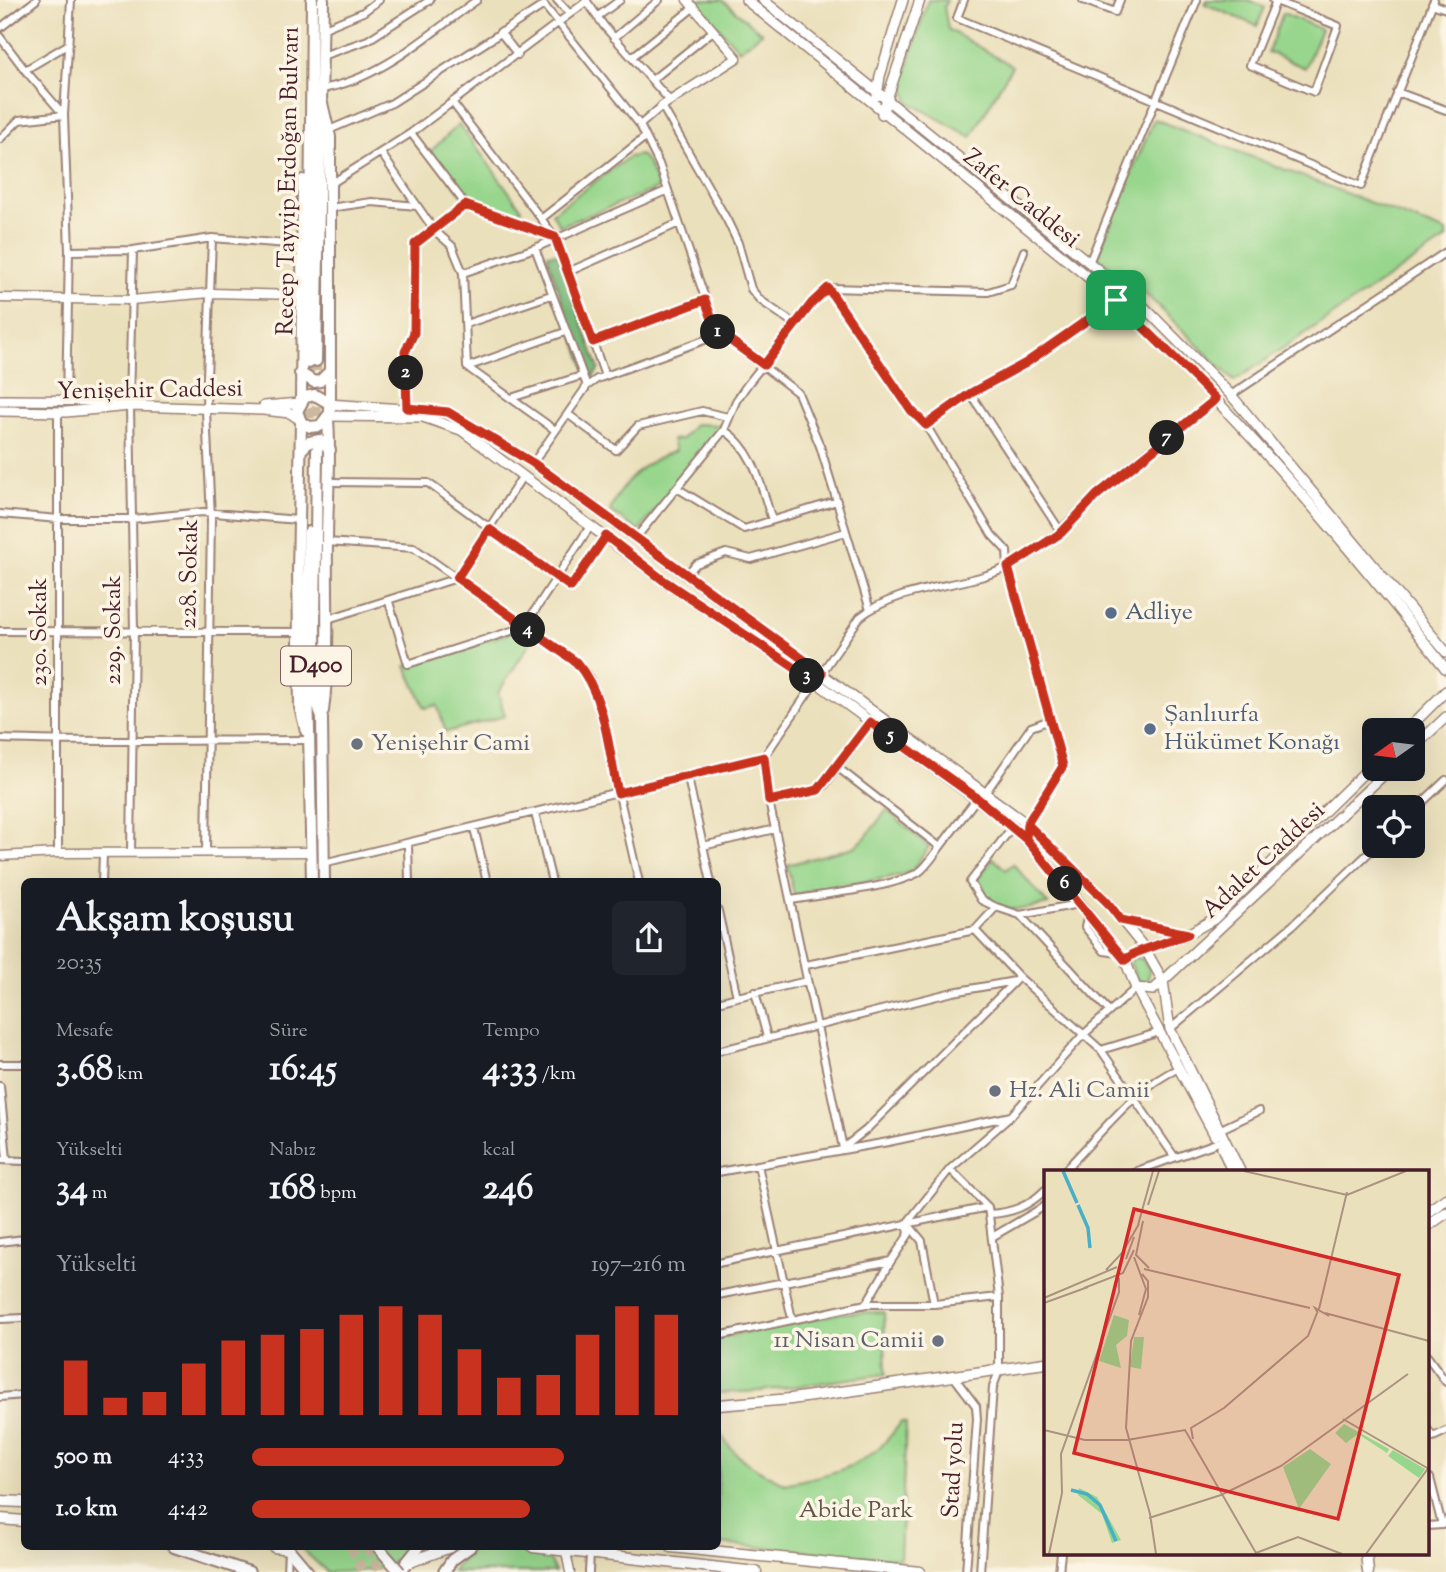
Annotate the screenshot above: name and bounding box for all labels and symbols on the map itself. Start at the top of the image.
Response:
street label: Recep Tayyip Erdoğan Bulvarı [269,26,309,336]
street label: Zafer Caddesi [955,141,1087,257]
pin [1086,270,1146,330]
pin: 1 [700,314,736,350]
pin: 2 [388,356,424,390]
street label: Yenişehir Caddesi [57,372,244,410]
pin: 7 [1150,420,1184,456]
street label: 228. Sokak [172,519,208,629]
street label: 229. Sokak [97,575,131,685]
street label: 230. Sokak [23,578,57,686]
place label: Adliye [1125,596,1193,630]
marker: Adliye [1103,605,1119,621]
pin: 4 [510,612,546,648]
road number: D400 [281,646,351,686]
pin: 3 [790,658,824,694]
place label: Şanlıurfa Hükümet Konağı [1164,698,1340,760]
pin: 5 [874,718,908,754]
north arrow [1362,718,1424,780]
marker: Şanlıurfa Hükümet Konağı [1142,721,1158,737]
place label: Yenişehir Cami [371,727,530,761]
marker: Yenişehir Cami [349,736,365,752]
street label: Adalet Caddesi [1195,795,1333,927]
pin: 6 [1048,866,1082,902]
place label: Hz. Ali Camii [1009,1074,1150,1108]
marker: Hz. Ali Camii [987,1083,1003,1099]
inset map [1044,1170,1428,1554]
place label: 11 Nisan Camii [773,1324,924,1358]
marker: 11 Nisan Camii [930,1333,946,1349]
street label: Stad yolu [934,1421,974,1519]
park label: Abide Park [799,1494,913,1528]

